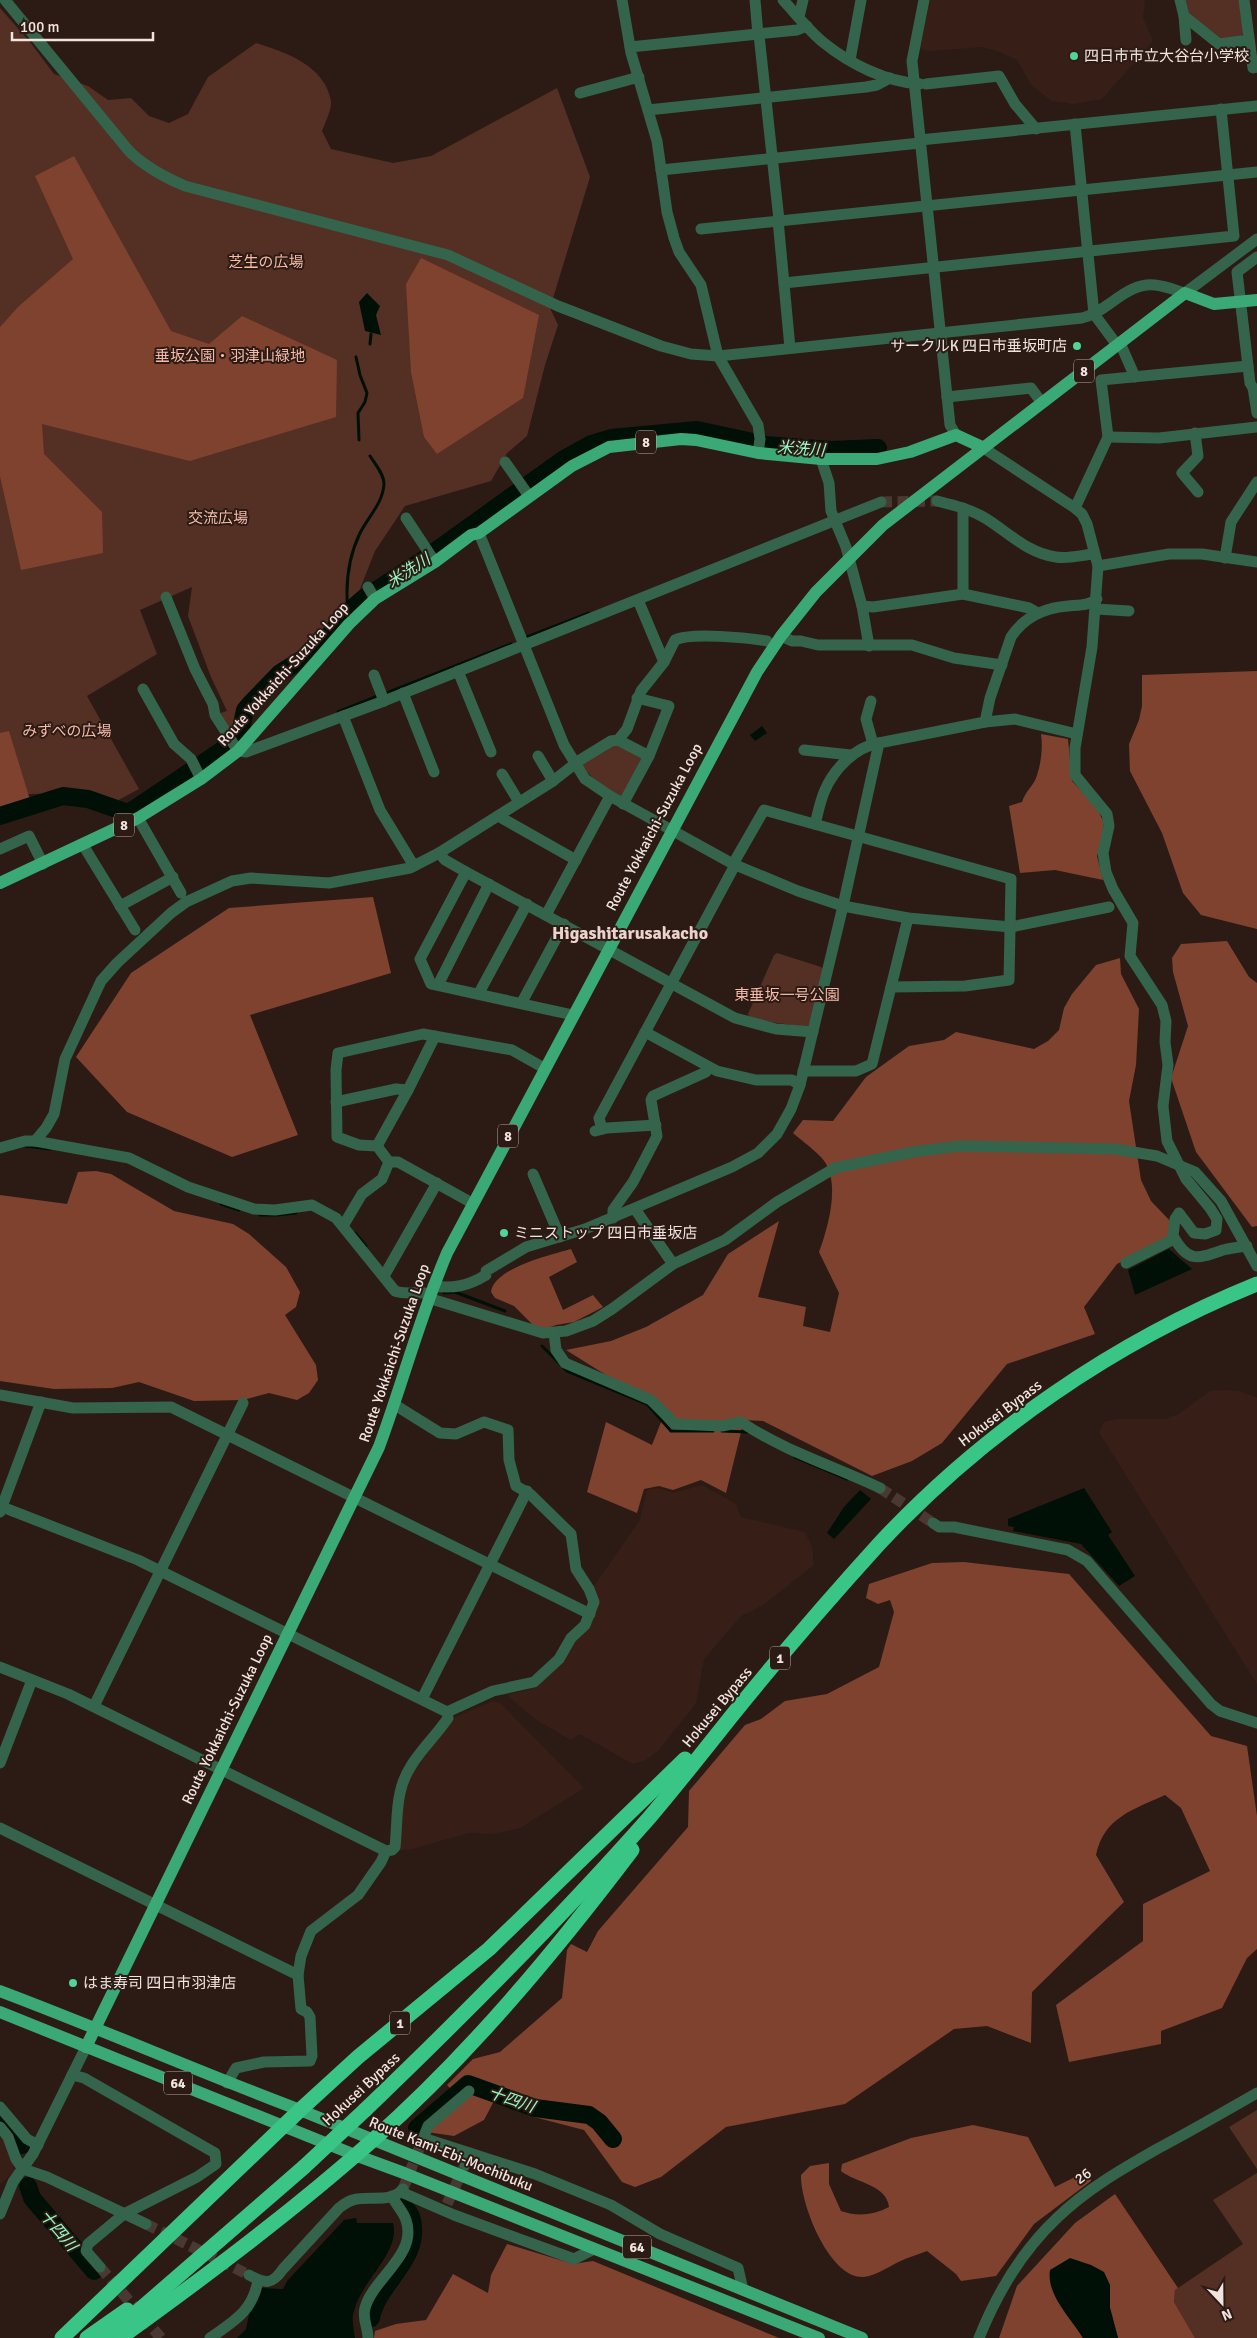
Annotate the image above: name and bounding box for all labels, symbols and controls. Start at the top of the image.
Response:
scale bar [12,10,154,42]
text: 100 m [20,18,60,36]
place label: 四日市市立大谷台小学校 [1084,47,1249,65]
marker: 四日市市立大谷台小学校 [1068,50,1080,62]
park label: 芝生の広場 [228,253,304,271]
place label: サークルK 四日市垂坂町店 [890,337,1067,355]
marker: サークルK 四日市垂坂町店 [1071,340,1083,352]
park label: 垂坂公園・羽津山緑地 [155,347,305,365]
road number: 8 [1074,360,1094,382]
road number: 8 [636,431,656,454]
water label: 米洗川 [776,437,828,461]
park label: 交流広場 [188,509,248,527]
water label: 米洗川 [383,548,436,592]
street label: Route Yokkaichi-Suzuka Loop [214,598,352,750]
park label: みずべの広場 [22,722,112,740]
street label: Route Yokkaichi-Suzuka Loop [602,740,706,914]
road number: 8 [114,814,134,836]
district label: Higashitarusakacho [552,922,708,944]
park label: 東垂坂一号公園 [734,986,840,1004]
road number: 8 [498,1124,518,1148]
place label: ミニストップ 四日市垂坂店 [514,1224,697,1242]
marker: ミニストップ 四日市垂坂店 [498,1227,510,1239]
street label: Route Yokkaichi-Suzuka Loop [355,1261,433,1445]
street label: Hokusei Bypass [955,1376,1045,1450]
street label: Route Yokkaichi-Suzuka Loop [178,1631,276,1807]
road number: 1 [770,1646,790,1670]
street label: Hokusei Bypass [678,1663,756,1751]
place label: はま寿司 四日市羽津店 [83,1974,236,1992]
marker: はま寿司 四日市羽津店 [67,1977,79,1989]
road number: 1 [390,2012,410,2035]
street label: Hokusei Bypass [319,2048,404,2129]
road number: 64 [164,2072,192,2094]
water label: 十四川 [486,2083,540,2118]
street label: Route Kami-Ebi-Mochibuku [366,2113,536,2195]
street label: 26 [1071,2164,1095,2188]
water label: 十四川 [35,2206,83,2257]
road number: 64 [623,2236,651,2258]
north arrow [1197,2278,1247,2328]
text: N [1219,2305,1234,2324]

